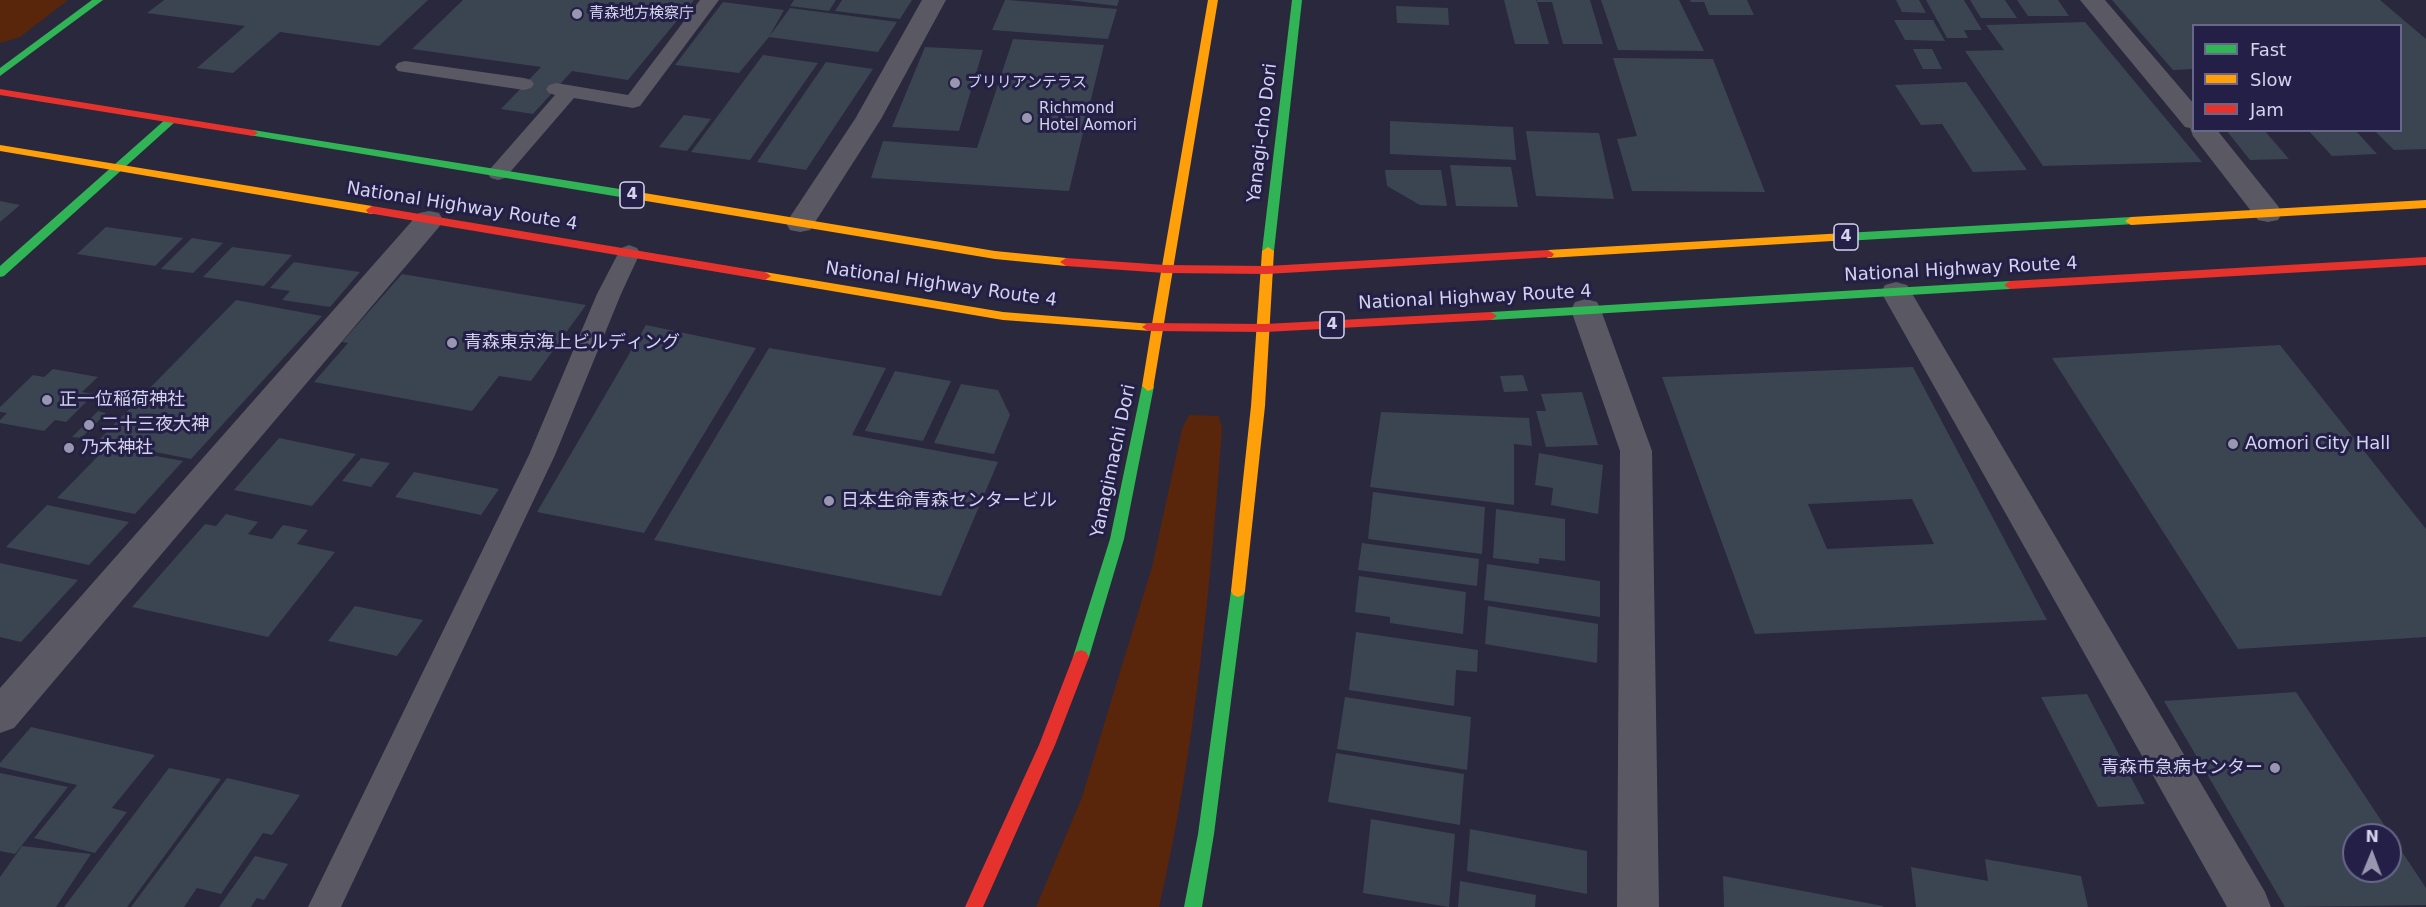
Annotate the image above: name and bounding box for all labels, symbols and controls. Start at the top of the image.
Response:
place label: 青森地方検察庁 [589,5,694,23]
marker: 青森地方検察庁 [570,7,584,21]
legend [2192,24,2402,132]
text: Fast [2250,39,2286,60]
street label: Yanagi-cho Dori [1244,62,1282,204]
text: Slow [2250,69,2292,90]
place label: ブリリアンテラス [967,74,1087,92]
marker: ブリリアンテラス [948,76,962,90]
text: Jam [2250,99,2284,120]
place label: Richmond Hotel Aomori [1039,100,1137,135]
marker: Richmond Hotel Aomori [1020,111,1034,125]
street label: National Highway Route 4 [345,178,579,236]
road number: 4 [620,182,644,208]
road number: 4 [1834,224,1858,250]
street label: National Highway Route 4 [1844,253,2078,287]
street label: National Highway Route 4 [824,258,1058,312]
street label: National Highway Route 4 [1358,281,1592,315]
road number: 4 [1320,312,1344,338]
place label: 青森東京海上ビルディング [464,332,680,354]
marker: 青森東京海上ビルディング [445,336,459,350]
street label: Yanagimachi Dori [1087,382,1141,540]
place label: 正一位稲荷神社 [59,389,185,411]
marker: 正一位稲荷神社 [40,393,54,407]
place label: 二十三夜大神 [101,414,209,436]
marker: 二十三夜大神 [82,418,96,432]
place label: Aomori City Hall [2245,433,2390,455]
place label: 乃木神社 [81,437,153,459]
marker: Aomori City Hall [2226,437,2240,451]
marker: 乃木神社 [62,441,76,455]
place label: 日本生命青森センタービル [841,490,1057,512]
marker: 日本生命青森センタービル [822,494,836,508]
place label: 青森市急病センター [2101,757,2263,779]
marker: 青森市急病センター [2268,761,2282,775]
north arrow [2342,823,2402,883]
text: N [2365,827,2379,846]

